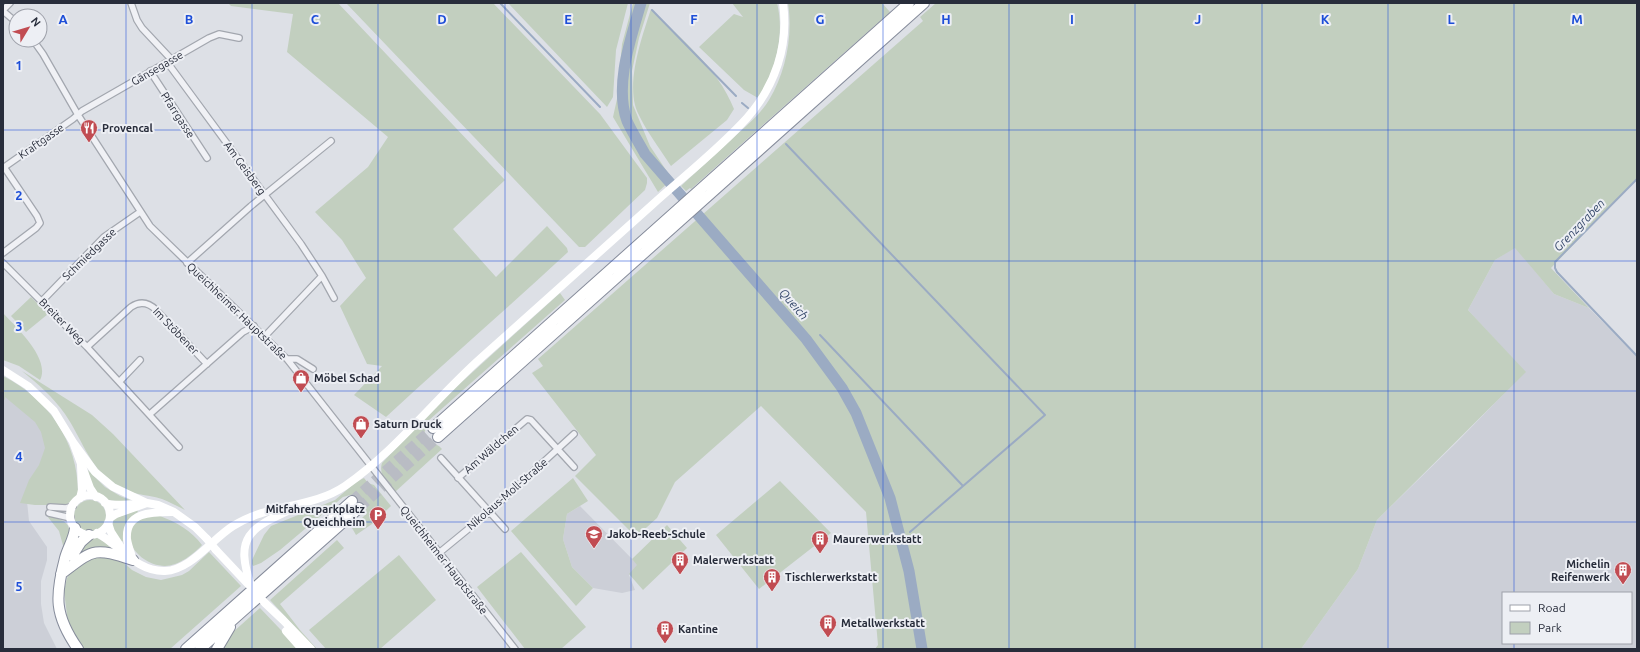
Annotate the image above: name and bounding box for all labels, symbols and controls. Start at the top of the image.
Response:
north arrow [8,8,48,48]
text: A [58,12,68,26]
text: B [185,12,194,26]
text: C [311,12,320,26]
text: D [437,12,447,26]
text: E [564,12,572,26]
text: F [690,12,698,26]
text: G [816,12,825,26]
text: H [941,12,951,26]
text: I [1070,12,1074,26]
text: J [1195,12,1201,26]
text: K [1321,12,1330,26]
text: L [1447,12,1455,26]
text: M [1571,12,1583,26]
text: N [29,15,43,29]
street label: Gänsegasse [129,48,185,88]
text: 1 [15,58,23,72]
street label: Pfarrgasse [159,90,197,140]
restaurant icon: Provencal [79,118,99,143]
street label: Kraftgasse [16,121,66,161]
place label: Provencal [102,122,154,134]
street label: Am Geisberg [222,139,268,197]
text: 2 [15,188,23,202]
water label: Grenzgraben [1551,196,1607,254]
street label: Schmiedgasse [60,226,118,282]
street label: Queichheimer Hauptstraße [185,260,289,362]
water label: Queich [777,286,811,322]
street label: Breiter Weg [37,296,87,346]
street label: Im Stöbener [151,305,202,357]
text: 3 [15,319,23,333]
shop icon: Möbel Schad [291,368,311,393]
place label: Möbel Schad [314,372,380,384]
shop icon: Saturn Druck [351,414,371,439]
place label: Saturn Druck [374,418,442,430]
street label: Am Wäldchen [461,422,521,476]
text: 4 [15,449,23,463]
street label: Nikolaus-Moll-Straße [464,456,550,532]
place label: Mitfahrerparkplatz Queichheim [266,503,366,528]
street label: Queichheimer Hauptstraße [398,503,490,617]
parking icon: Mitfahrerparkplatz Queichheim [368,505,388,530]
school or university icon: Jakob-Reeb-Schule [584,524,604,549]
place label: Jakob-Reeb-Schule [607,528,706,540]
building icon: Maurerwerkstatt [810,529,830,554]
place label: Maurerwerkstatt [833,533,922,545]
building icon: Malerwerkstatt [670,550,690,575]
place label: Malerwerkstatt [693,554,774,566]
place label: Michelin Reifenwerk [1551,558,1611,583]
building icon: Michelin Reifenwerk [1613,560,1633,585]
building icon: Tischlerwerkstatt [762,567,782,592]
place label: Tischlerwerkstatt [785,571,877,583]
text: 5 [15,579,23,593]
legend [1502,592,1632,644]
text: Road [1538,601,1566,614]
building icon: Metallwerkstatt [818,613,838,638]
place label: Metallwerkstatt [841,617,925,629]
building icon: Kantine [655,619,675,644]
text: Park [1538,621,1562,634]
place label: Kantine [678,623,718,635]

